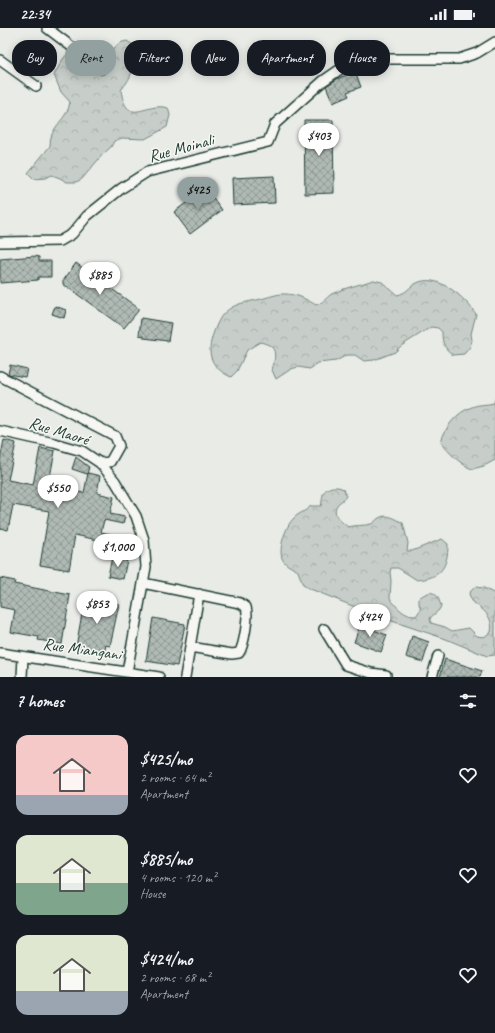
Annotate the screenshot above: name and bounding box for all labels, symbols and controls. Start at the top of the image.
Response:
text: 22:34 [20,5,50,24]
chip: Buy [12,40,57,76]
chip: Rent [65,40,116,76]
chip: Filters [124,40,183,76]
chip: New [191,40,239,76]
chip: Apartment [247,40,326,76]
chip: House [334,40,390,76]
pin: $403 [295,123,343,157]
text: $403 [307,128,331,144]
street label: Rue Moinali [146,129,219,167]
pin: $425 [174,177,222,211]
text: $425 [186,182,210,198]
pin: $885 [76,262,124,296]
text: $885 [88,267,112,283]
street label: Rue Maoré [27,412,94,451]
pin: $550 [34,475,82,509]
text: $550 [47,480,69,496]
pin: $1,000 [85,534,151,568]
text: $1,000 [102,539,134,555]
pin: $853 [73,591,121,625]
text: $853 [85,596,109,612]
pin: $424 [346,604,394,638]
text: $424 [358,609,382,625]
street label: Rue Miangani [42,633,125,665]
icon: filters [457,690,479,712]
text: 7 homes [16,691,64,712]
text: $425/mo [140,749,192,770]
icon: home [48,751,96,799]
icon: heart [457,764,479,786]
text: 2 rooms · 64 m² [140,770,210,786]
text: Apartment [140,786,188,802]
text: $885/mo [140,849,192,870]
icon: home [48,851,96,899]
icon: heart [457,864,479,886]
text: 4 rooms · 120 m² [140,870,216,886]
text: House [140,886,165,902]
text: $424/mo [140,949,192,970]
icon: home [48,951,96,999]
icon: heart [457,964,479,986]
text: 2 rooms · 68 m² [140,970,210,986]
text: Apartment [140,986,188,1002]

